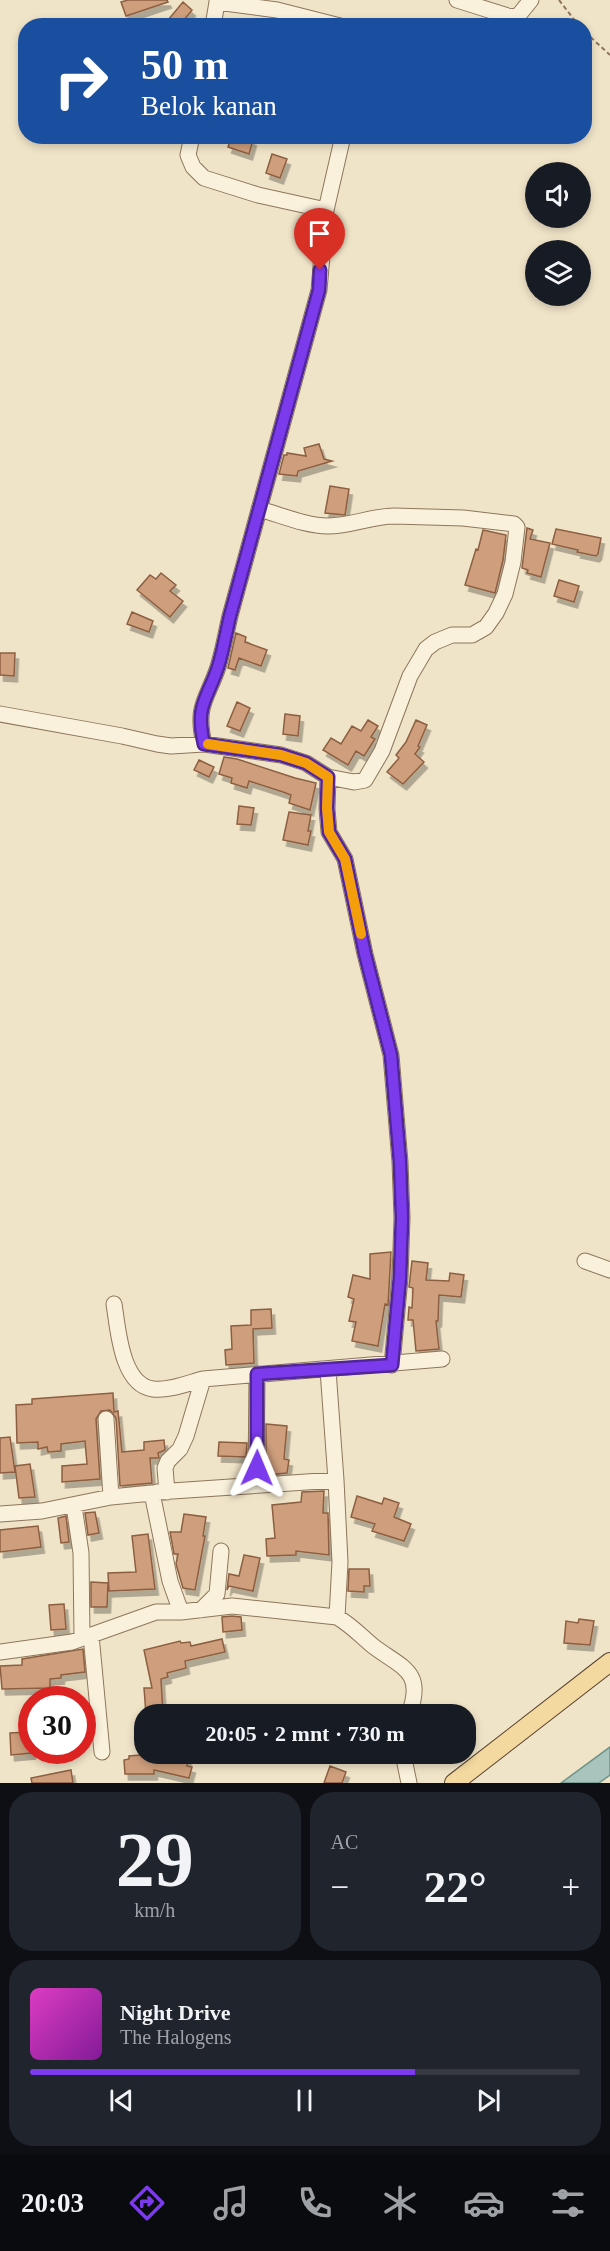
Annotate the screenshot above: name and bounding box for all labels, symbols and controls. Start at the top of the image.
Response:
icon: right [42,42,120,120]
text: 50 m [141,42,229,88]
text: Belok kanan [141,91,277,121]
map controls [525,162,591,306]
button: sound [525,162,591,228]
pin [294,208,345,270]
icon: arrive [303,217,336,250]
button: layers [525,240,591,306]
position arrow [225,1436,289,1500]
speed limit sign: 30 [18,1686,96,1764]
text: 20:05 · 2 mnt · 730 m [205,1721,405,1746]
text: 29 [116,1816,194,1903]
text: AC [331,1831,358,1853]
text: 22° [424,1862,487,1912]
text: − [331,1869,349,1905]
text: + [561,1869,580,1905]
text: km/h [134,1899,175,1921]
text: Night Drive [120,2000,231,2025]
text: The Halogens [120,2026,232,2048]
icon: previous [105,2084,138,2117]
icon: pause [288,2084,321,2117]
icon: next [472,2084,505,2117]
icon: directions [126,2182,168,2224]
icon: music [210,2182,252,2224]
icon: phone [294,2182,336,2224]
icon: climate [379,2182,421,2224]
icon: car [463,2182,505,2224]
icon: filters [547,2182,589,2224]
text: 20:03 [21,2188,84,2218]

